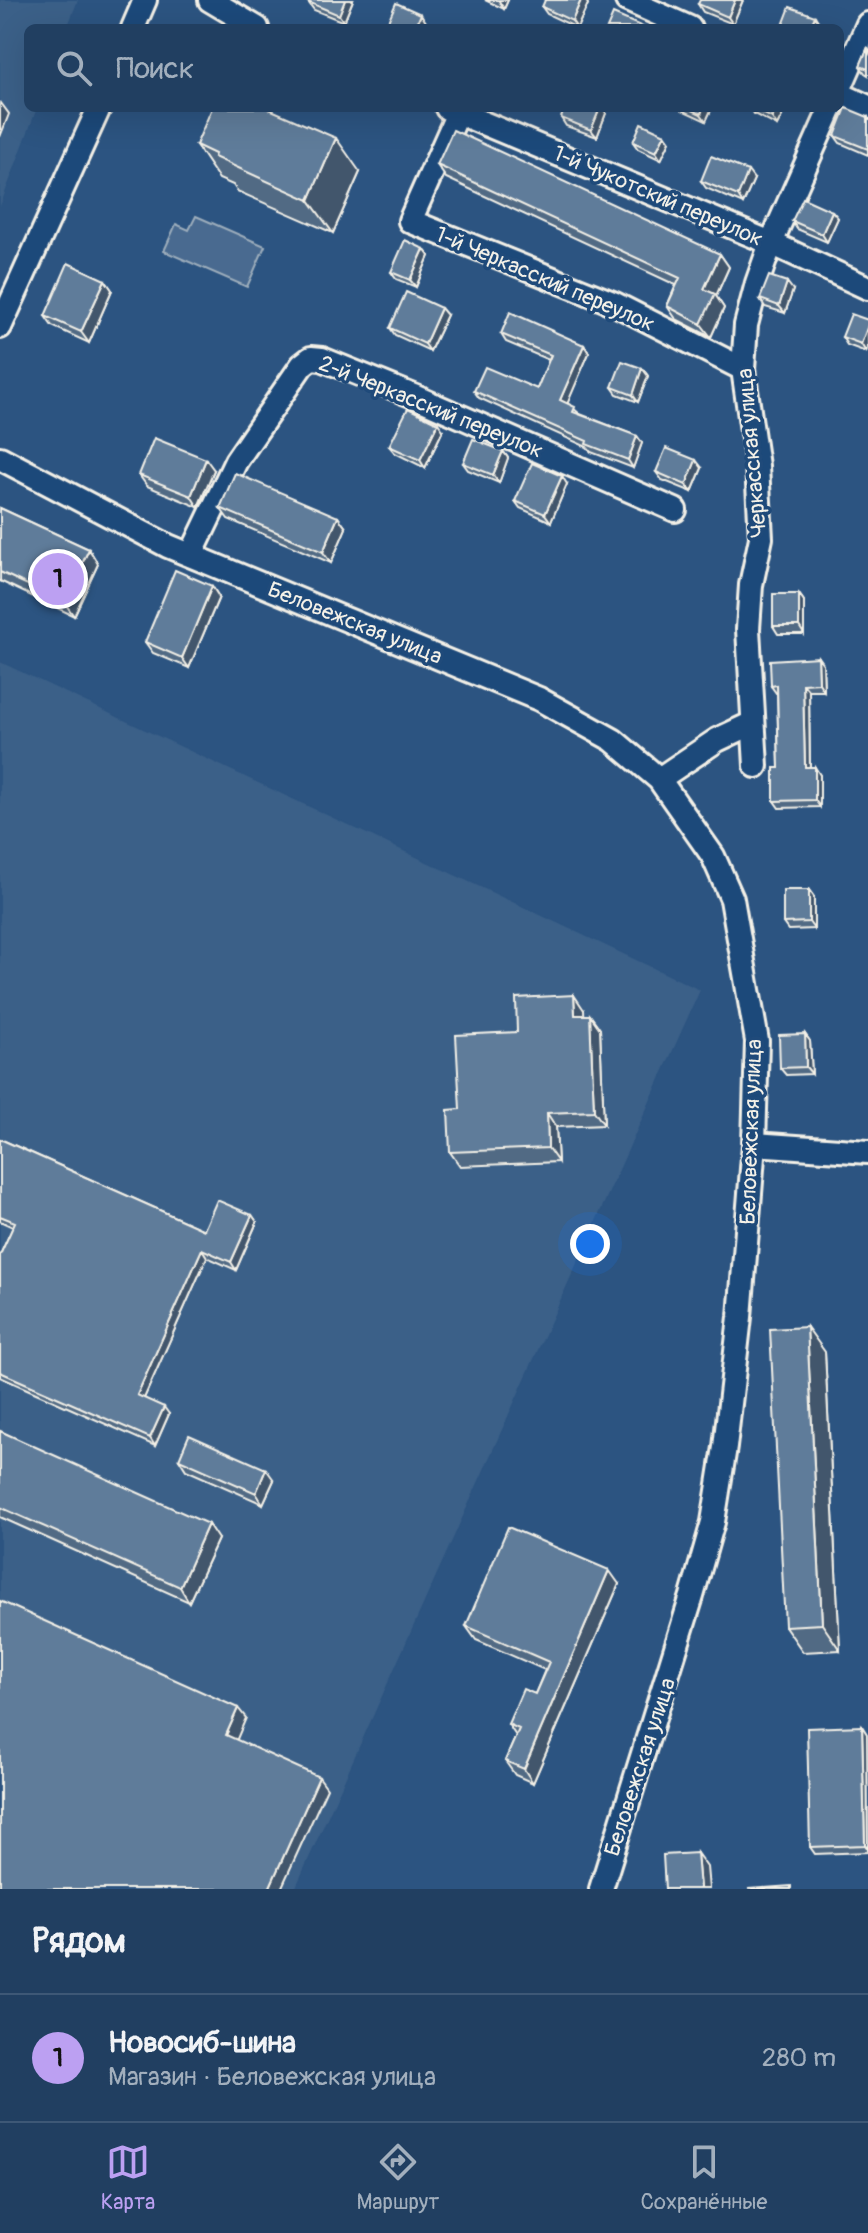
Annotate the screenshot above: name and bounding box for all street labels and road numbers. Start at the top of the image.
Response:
street label: 1-й Чукотский переулок [549,139,767,253]
street label: 1-й Черкасский переулок [431,220,659,338]
street label: 2-й Черкасский переулок [315,349,547,465]
street label: Черкасская улица [731,367,773,539]
street label: Беловежская улица [264,575,446,671]
street label: Беловежская улица [734,1039,768,1225]
street label: Беловежская улица [598,1674,682,1860]

